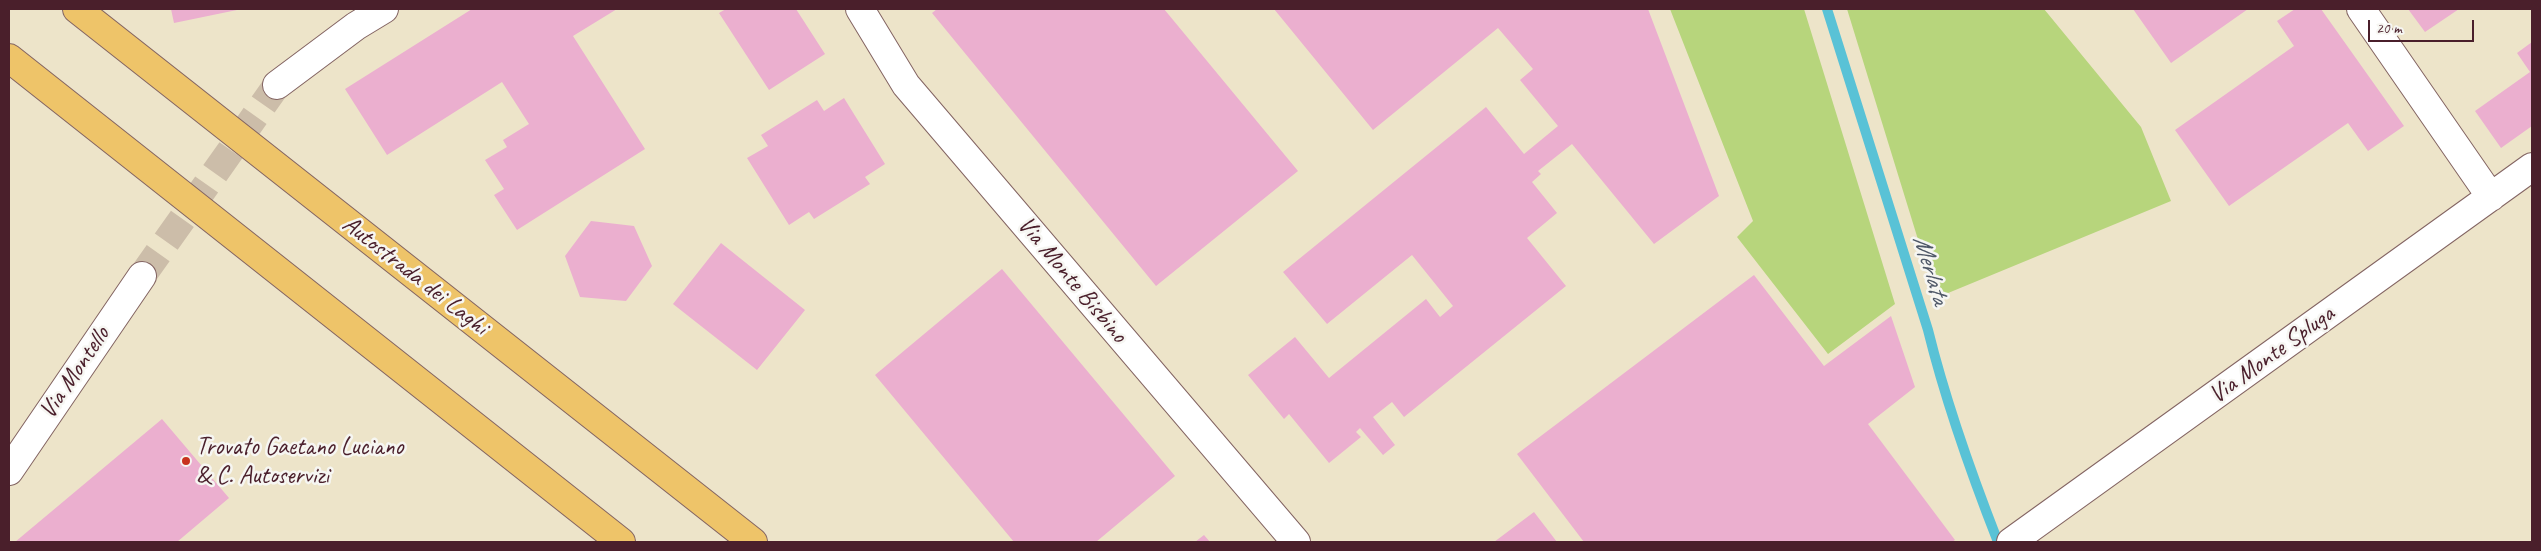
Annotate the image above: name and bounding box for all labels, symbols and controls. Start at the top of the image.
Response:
scale bar [2371,10,2477,42]
text: 20 m [2376,19,2402,38]
street label: Autostrada dei Laghi [336,210,494,342]
street label: Via Monte Bisbino [1011,211,1133,349]
water label: Merlata [1905,232,1955,308]
street label: Via Monte Spluga [2204,300,2340,410]
street label: Via Montello [33,321,117,425]
place label: Trovato Gaetano Luciano & C. Autoservizi [196,432,403,491]
marker: Trovato Gaetano Luciano & C. Autoservizi [180,455,192,467]

